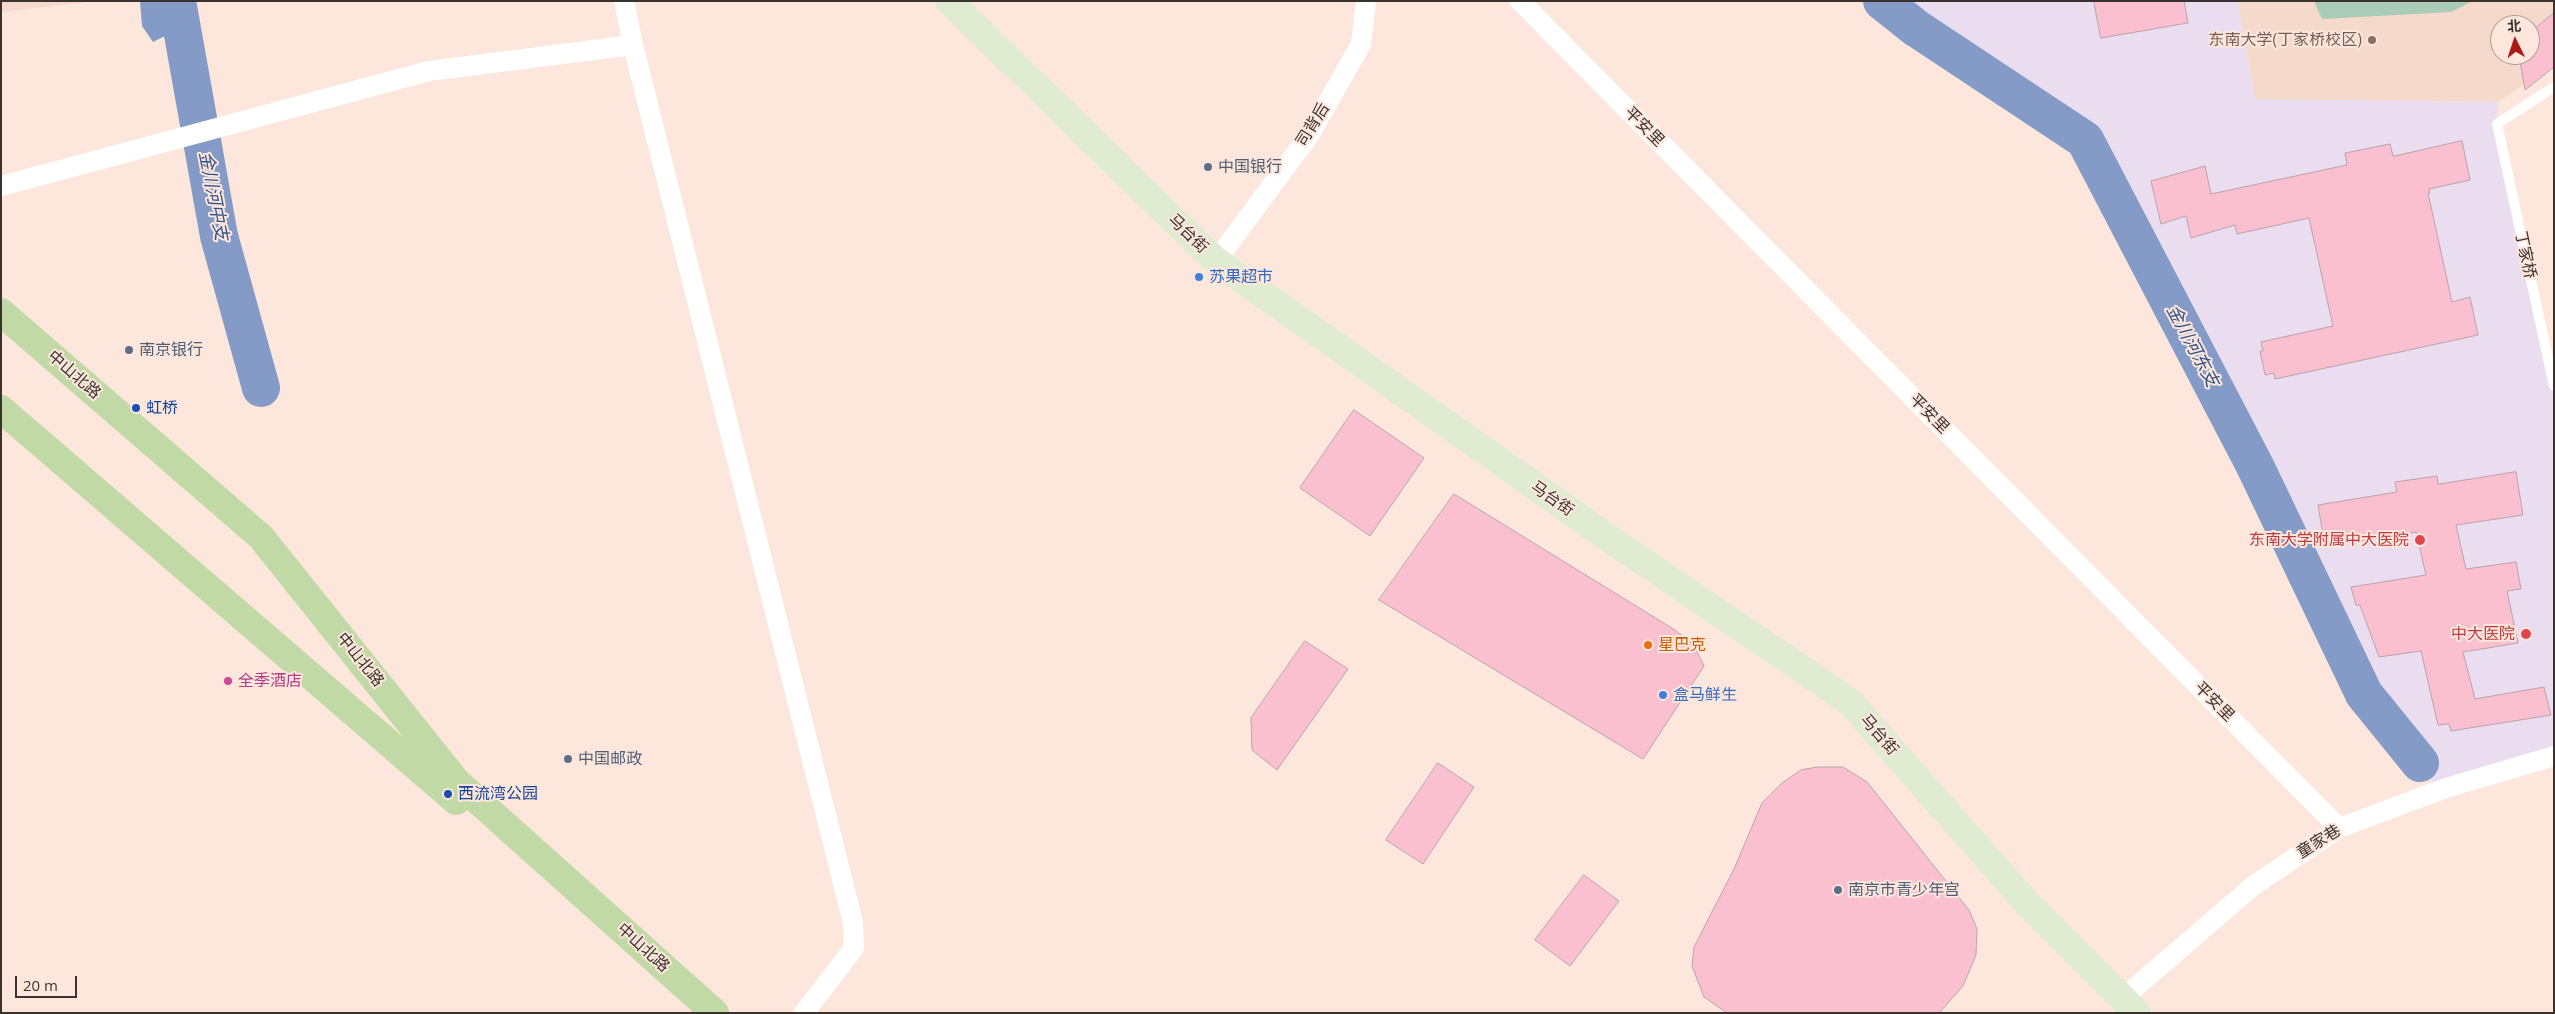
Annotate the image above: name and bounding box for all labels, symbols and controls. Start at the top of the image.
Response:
north arrow [2490,15,2540,65]
text: 北 [2506,16,2522,36]
place label: 东南大学(丁家桥校区) [2209,30,2362,50]
marker: 东南大学(丁家桥校区) [2366,34,2378,46]
street label: 司背后 [1292,100,1334,150]
street label: 平安里 [1620,103,1668,151]
water label: 金川河中支 [194,150,232,242]
place label: 中国银行 [1218,157,1282,177]
marker: 中国银行 [1202,161,1214,173]
street label: 马台街 [1164,210,1212,258]
street label: 丁家桥 [2511,230,2539,280]
place label: 苏果超市 [1209,267,1273,287]
marker: 苏果超市 [1193,271,1205,283]
water label: 金川河东支 [2161,301,2223,391]
place label: 南京银行 [139,340,203,360]
marker: 南京银行 [123,344,135,356]
street label: 中山北路 [44,347,104,403]
street label: 平安里 [1905,390,1953,438]
place label: 虹桥 [146,398,178,418]
marker: 虹桥 [130,402,142,414]
street label: 马台街 [1527,477,1577,521]
place label: 东南大学附属中大医院 [2249,530,2409,550]
marker: 东南大学附属中大医院 [2413,533,2427,547]
place label: 中大医院 [2451,624,2515,644]
marker: 中大医院 [2519,627,2533,641]
street label: 中山北路 [332,629,388,691]
place label: 星巴克 [1658,635,1706,655]
marker: 星巴克 [1642,639,1654,651]
place label: 全季酒店 [238,671,302,691]
marker: 全季酒店 [222,675,234,687]
street label: 平安里 [2190,678,2238,726]
place label: 盒马鲜生 [1673,685,1737,705]
marker: 盒马鲜生 [1657,689,1669,701]
street label: 马台街 [1856,711,1902,759]
place label: 中国邮政 [578,749,642,769]
marker: 中国邮政 [562,753,574,765]
place label: 西流湾公园 [458,784,538,804]
marker: 西流湾公园 [442,788,454,800]
street label: 童家巷 [2294,821,2344,863]
place label: 南京市青少年宫 [1848,880,1960,900]
marker: 南京市青少年宫 [1832,884,1844,896]
street label: 中山北路 [613,919,673,977]
scale bar [18,966,80,998]
text: 20 m [23,975,58,995]

